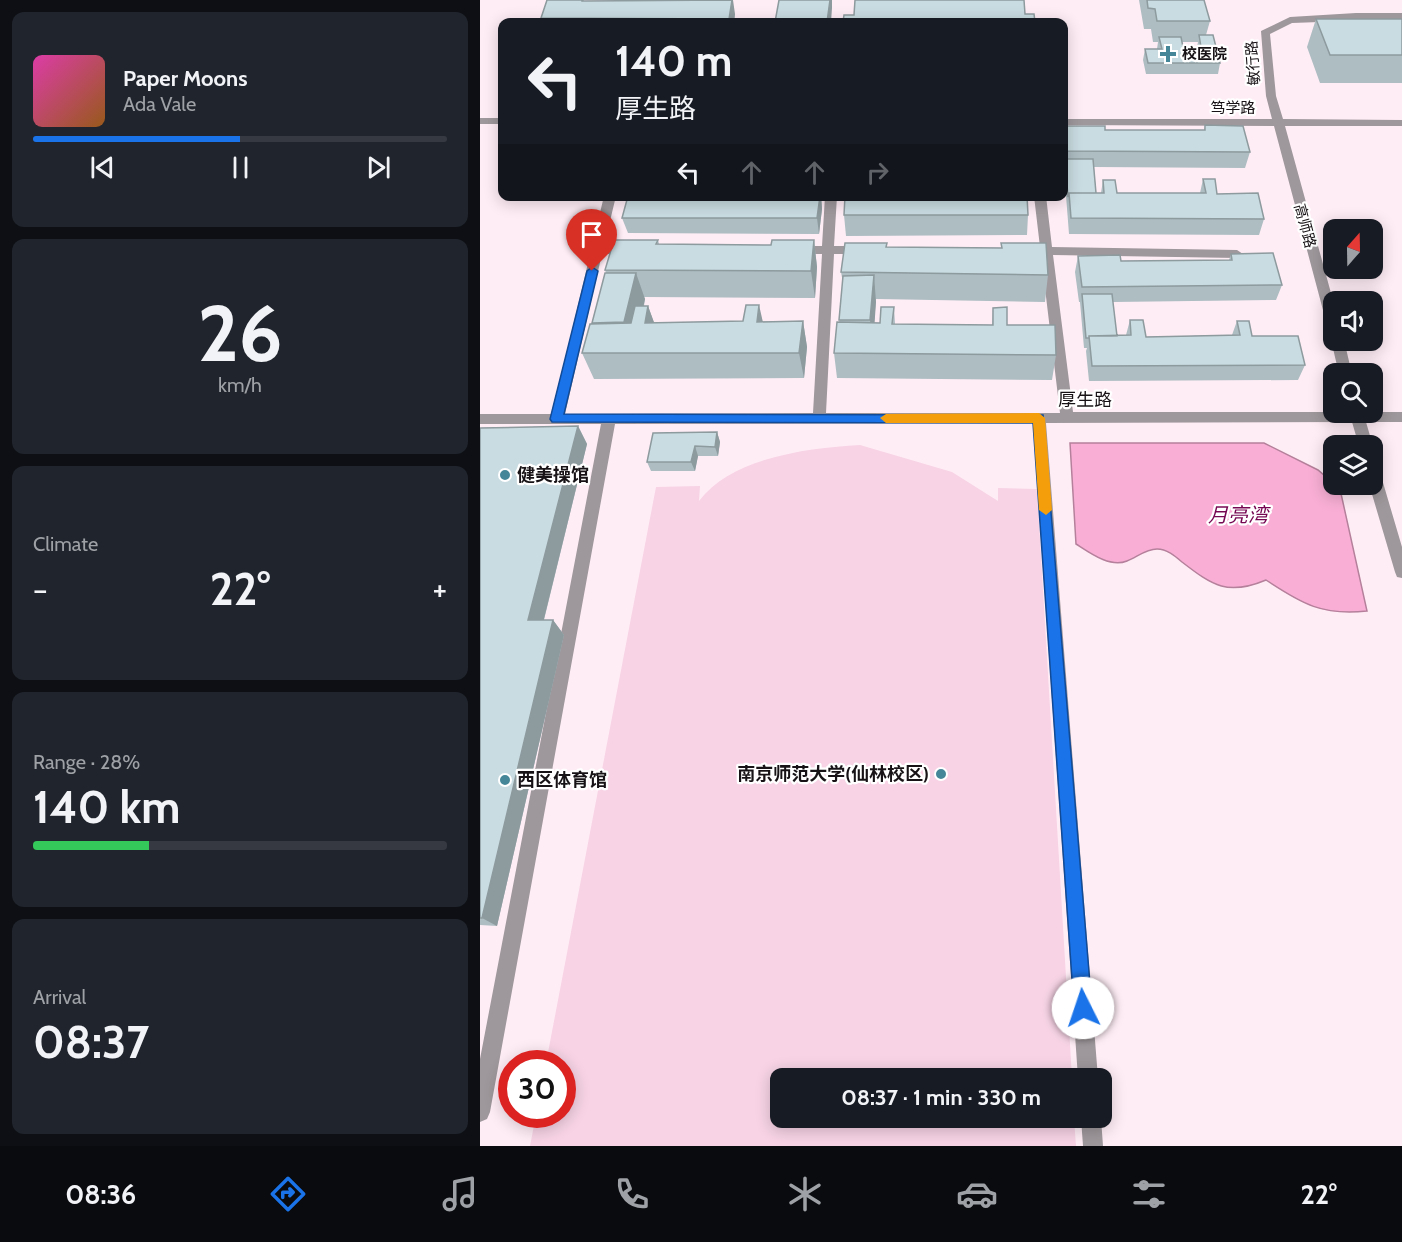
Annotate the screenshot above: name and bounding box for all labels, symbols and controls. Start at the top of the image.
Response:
text: 140 m [615,35,732,87]
street label: 敏行路 [1242,40,1264,86]
icon: left [516,42,594,120]
marker: 校医院 [1159,45,1177,63]
place label: 校医院 [1182,45,1227,63]
text: Paper Moons [123,65,247,92]
text: Ada Vale [123,92,196,116]
text: 厚生路 [615,92,696,125]
street label: 笃学路 [1210,99,1256,117]
icon: previous [86,151,119,184]
icon: pause [224,151,257,184]
icon: next [362,151,395,184]
icon: left [672,156,705,189]
icon: ahead [735,156,768,189]
icon: ahead [798,156,831,189]
icon: right [861,156,894,189]
street label: 高师路 [1290,202,1320,250]
pin [566,209,617,271]
icon: arrive [575,218,608,251]
north arrow [1323,219,1383,279]
map controls [1323,219,1383,495]
text: 26 [197,286,283,381]
button: sound [1323,291,1383,351]
button: search [1323,363,1383,423]
text: km/h [218,373,262,397]
street label: 厚生路 [1058,389,1112,411]
button: layers [1323,435,1383,495]
place label: 健美操馆 [517,464,589,486]
marker: 健美操馆 [498,468,512,482]
water label: 月亮湾 [1208,503,1271,527]
text: Climate [33,532,98,556]
text: 22° [210,562,270,616]
text: − [33,569,48,609]
text: + [432,569,447,609]
text: Range · 28% [33,750,140,774]
place label: 南京师范大学(仙林校区) [737,763,929,785]
marker: 南京师范大学(仙林校区) [934,767,948,781]
place label: 西区体育馆 [517,769,607,791]
marker: 西区体育馆 [498,773,512,787]
text: 140 km [33,780,180,834]
position arrow [1051,976,1115,1040]
text: Arrival [33,985,86,1009]
text: 08:37 [33,1015,149,1069]
speed limit sign: 30 [498,1050,576,1128]
text: 08:37 · 1 min · 330 m [841,1084,1041,1111]
icon: directions [267,1173,309,1215]
icon: music [439,1173,481,1215]
icon: phone [611,1173,653,1215]
icon: climate [784,1173,826,1215]
icon: car [956,1173,998,1215]
icon: filters [1128,1173,1170,1215]
text: 08:36 [65,1178,136,1211]
text: 22° [1300,1178,1337,1211]

